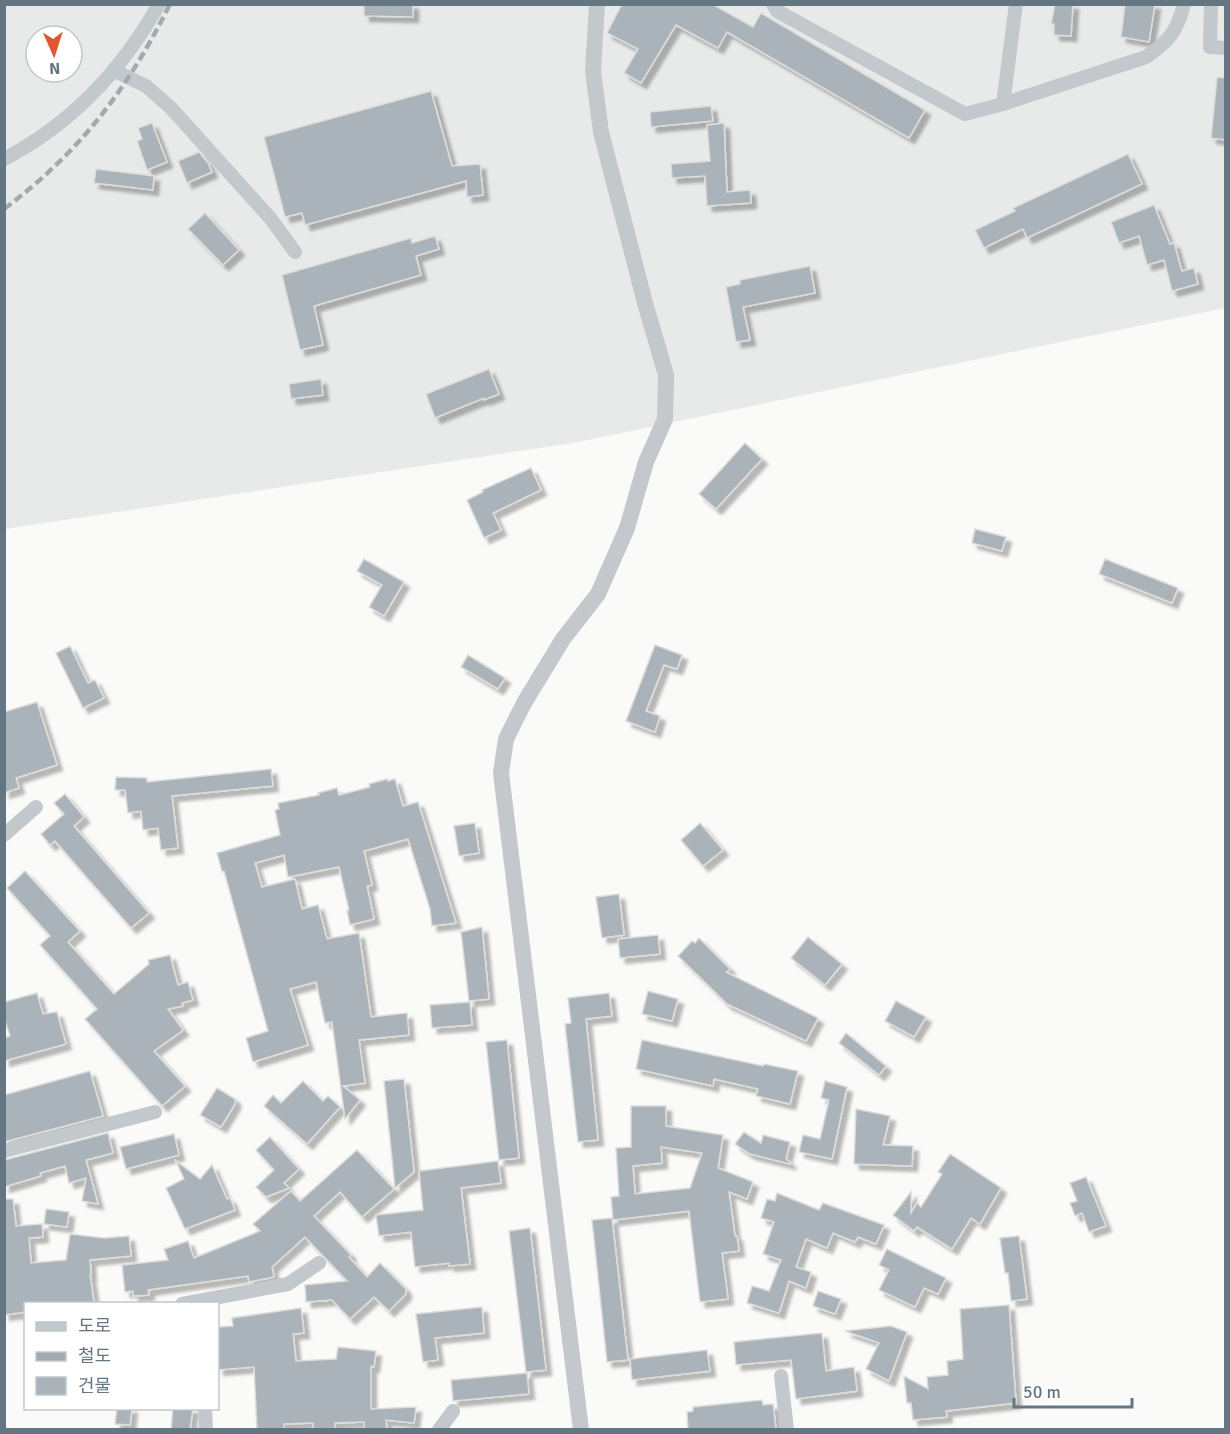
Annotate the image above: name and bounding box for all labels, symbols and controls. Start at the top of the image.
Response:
north arrow [24,24,84,84]
text: N [49,58,61,78]
legend [24,1302,219,1410]
text: 도로 [78,1315,111,1337]
text: 철도 [78,1345,111,1367]
scale bar [1014,1371,1132,1409]
text: 건물 [78,1375,111,1397]
text: 50 m [1023,1381,1061,1403]

